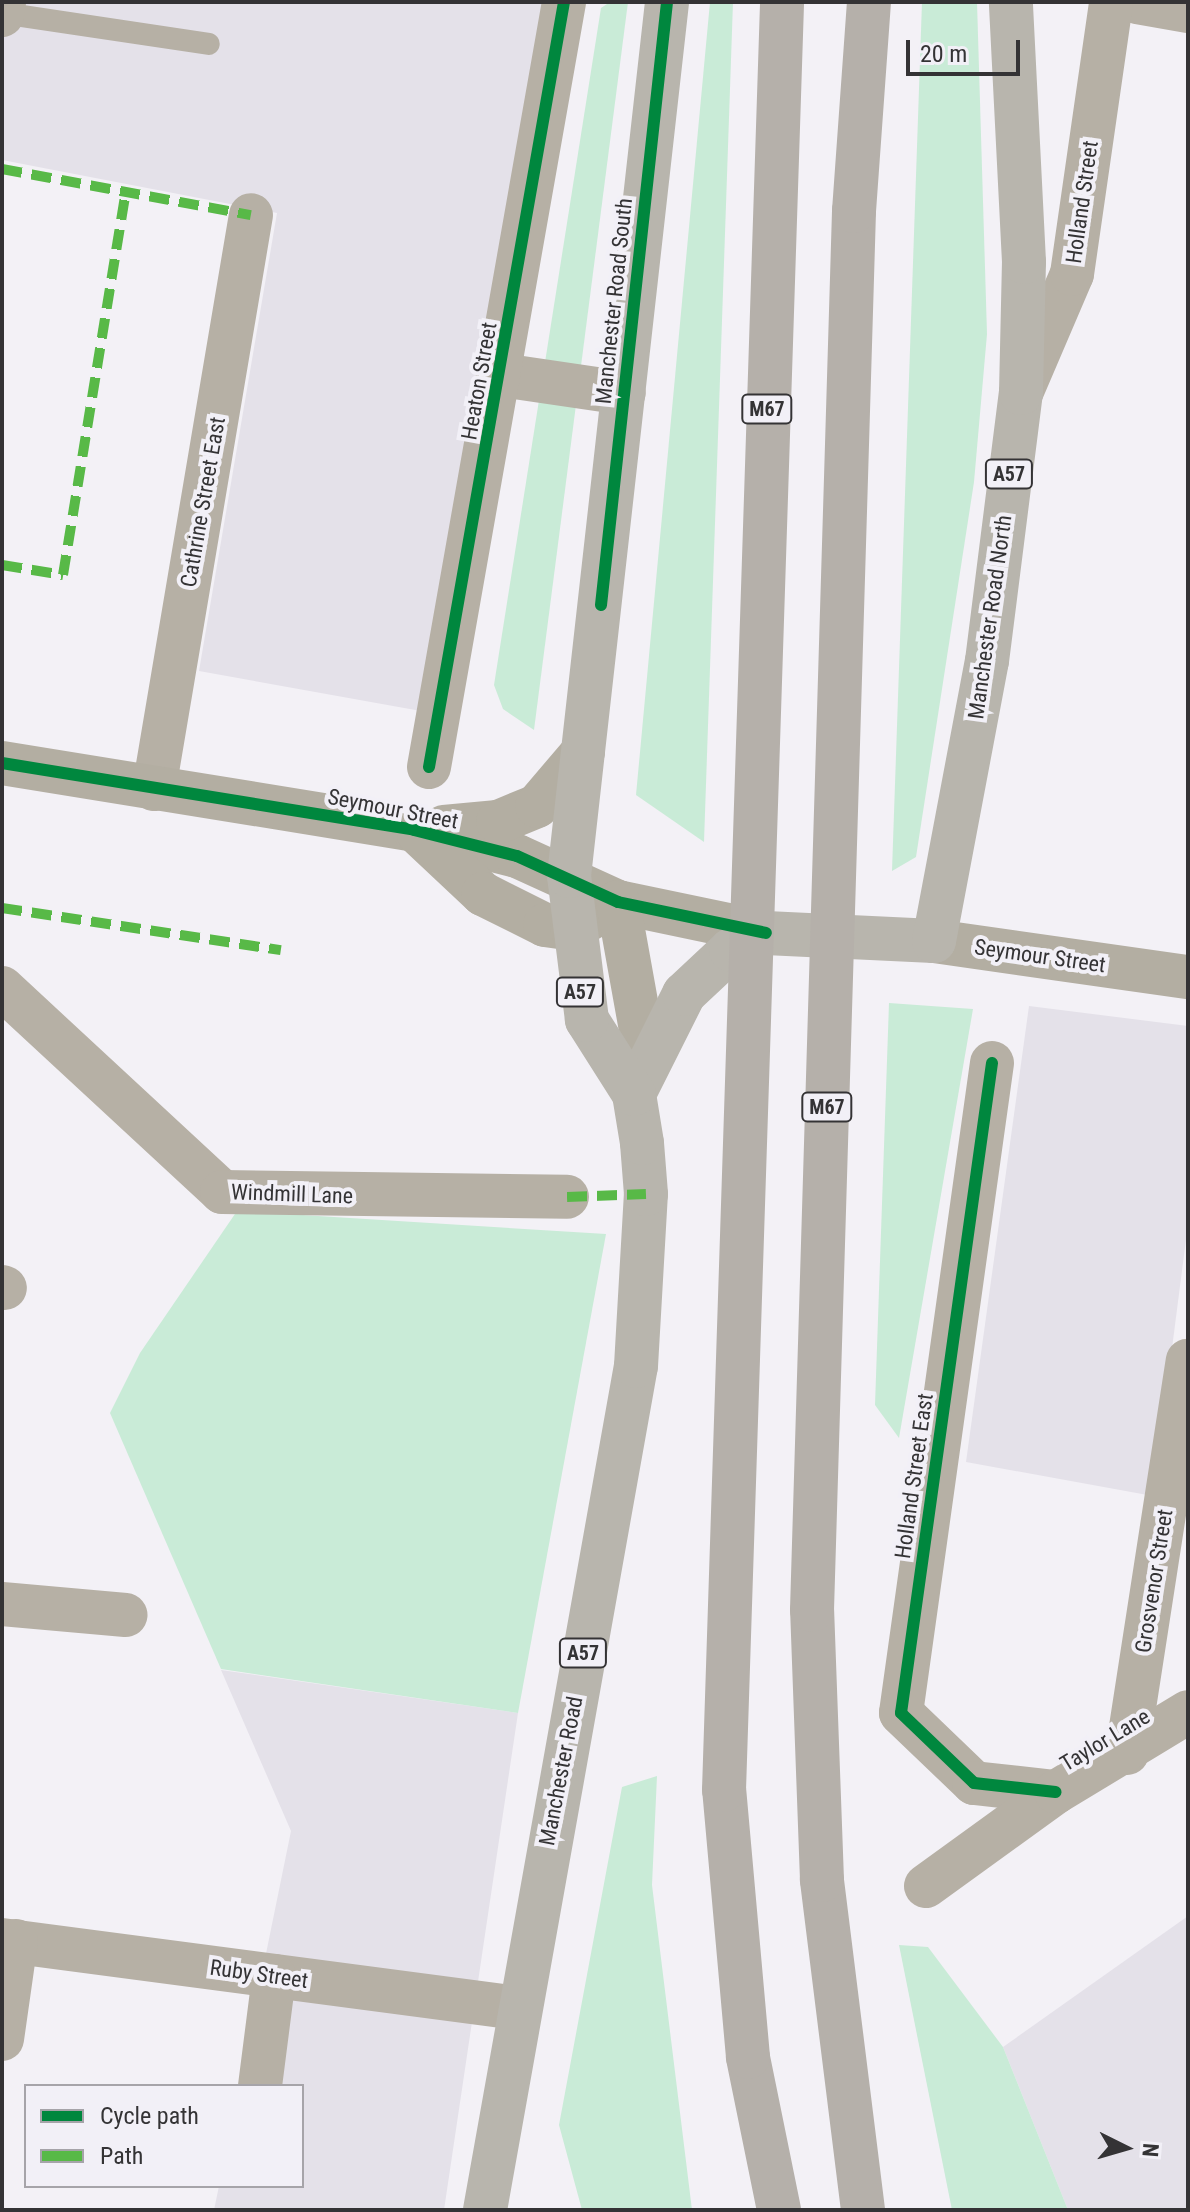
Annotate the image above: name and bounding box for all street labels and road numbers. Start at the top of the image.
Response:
street label: Holland Street [1060,139,1104,265]
street label: Manchester Road South [590,197,638,405]
street label: Heaton Street [456,320,502,442]
road number: M67 [741,393,793,425]
street label: Cathrine Street East [175,415,231,589]
road number: A57 [983,458,1035,490]
street label: Manchester Road North [963,513,1017,721]
street label: Seymour Street [326,783,460,835]
street label: Seymour Street [973,934,1107,978]
road number: A57 [554,976,606,1008]
road number: M67 [801,1091,853,1123]
street label: Windmill Lane [231,1179,353,1209]
street label: Holland Street East [889,1392,939,1560]
street label: Grosvenor Street [1130,1507,1178,1655]
road number: A57 [557,1637,609,1669]
street label: Manchester Road [534,1694,588,1848]
street label: Taylor Lane [1056,1703,1154,1777]
street label: Ruby Street [208,1954,310,1994]

